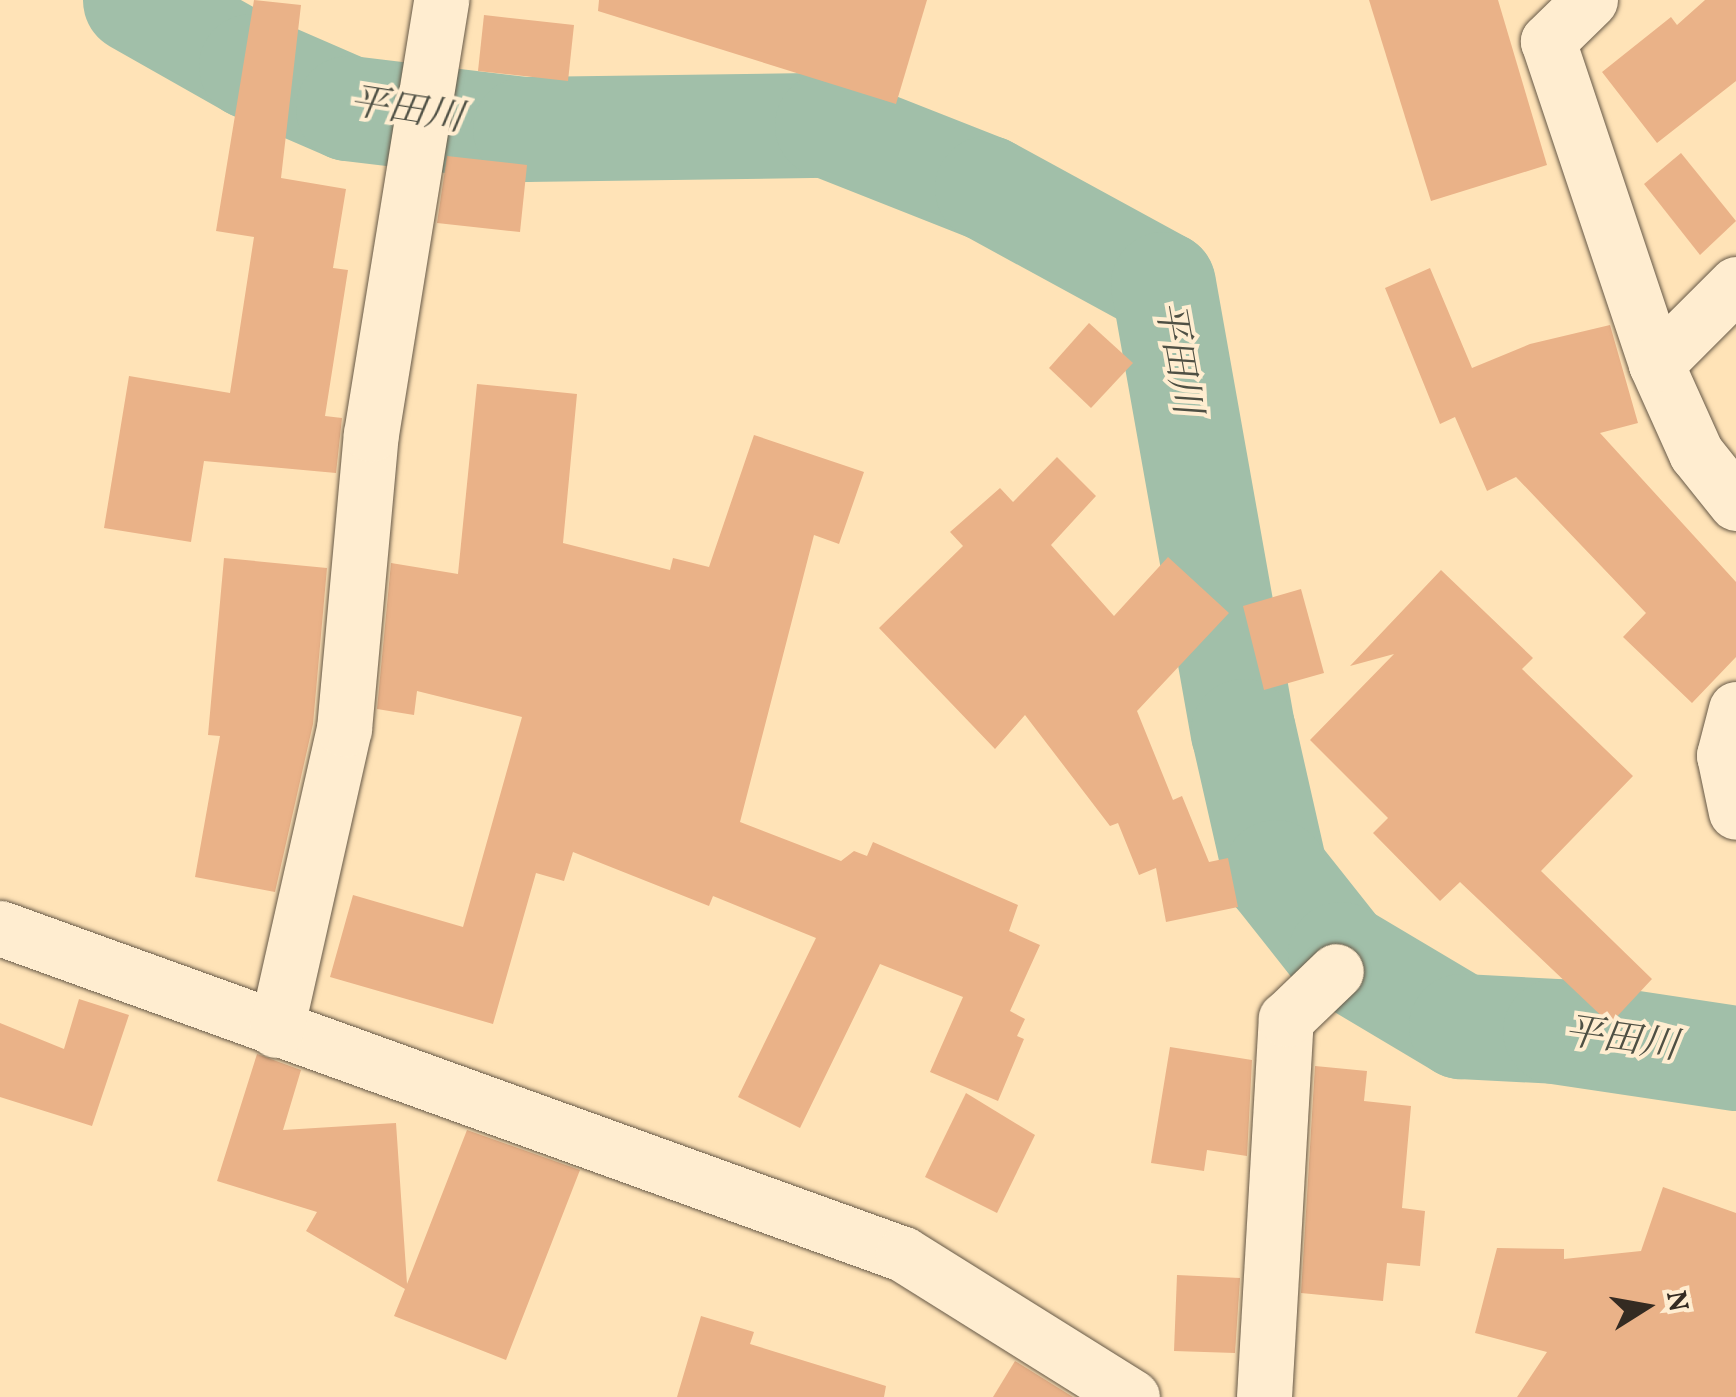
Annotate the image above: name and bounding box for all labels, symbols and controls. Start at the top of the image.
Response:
water label: 平田川 [346,81,466,143]
water label: 平田川 [1144,298,1208,418]
water label: 平田川 [1561,1010,1681,1072]
north arrow [1596,1257,1696,1357]
text: N [1655,1287,1697,1315]

